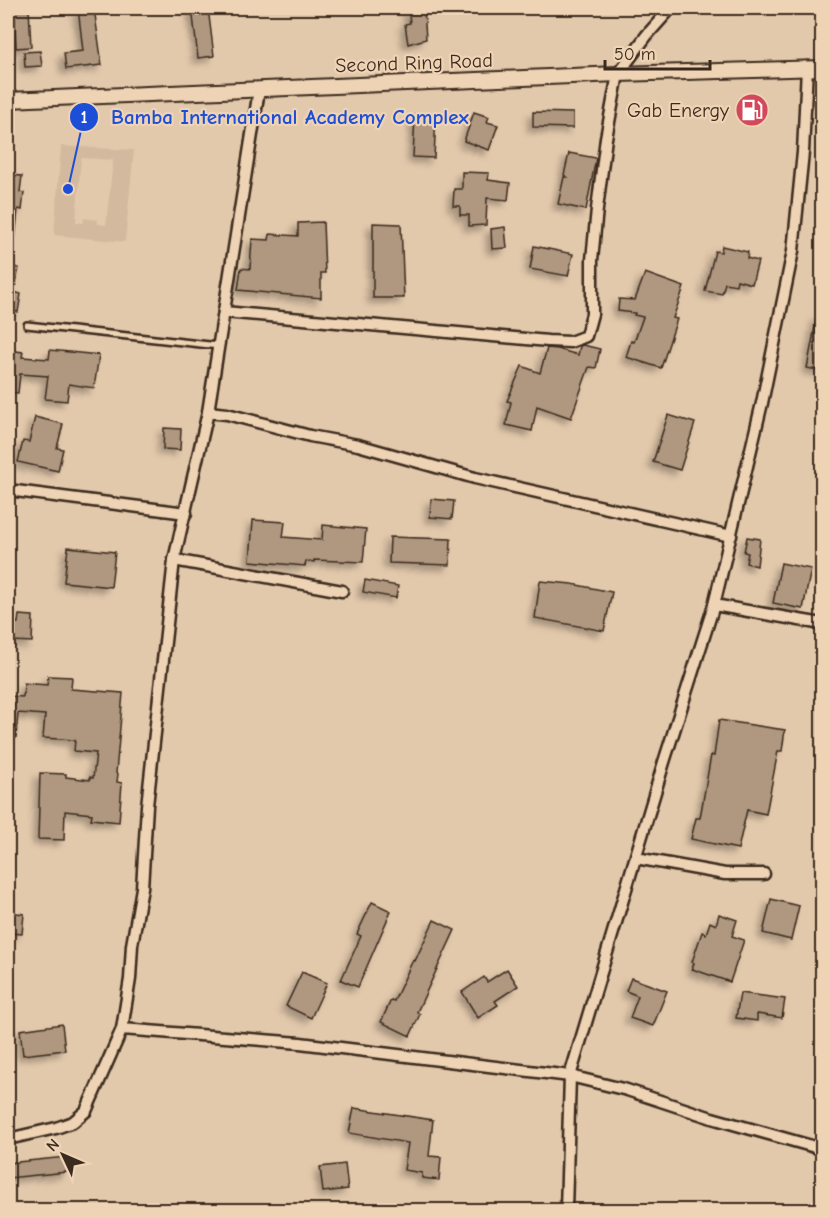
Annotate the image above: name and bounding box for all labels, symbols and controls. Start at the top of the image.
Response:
scale bar [605,33,710,71]
text: 50 m [614,44,656,65]
street label: Second Ring Road [335,49,493,77]
fuel station icon: Gab Energy [734,92,770,128]
callout: Bamba International Academy Complex [69,97,480,136]
place label: Gab Energy [627,99,729,122]
text: Bamba International Academy Complex [111,105,470,129]
text: 1 [80,107,88,128]
north arrow [33,1125,93,1185]
text: N [43,1135,63,1155]

